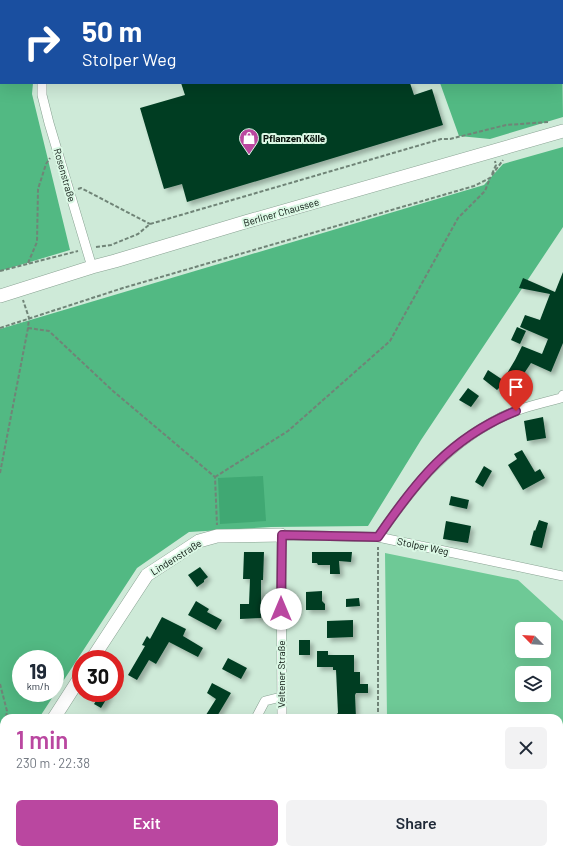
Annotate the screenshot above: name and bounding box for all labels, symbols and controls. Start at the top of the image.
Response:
text: 50 m [82,14,142,48]
icon: right [16,16,68,68]
text: Stolper Weg [82,48,176,70]
shop icon: Pflanzen Kölle [238,127,260,155]
place label: Pflanzen Kölle [263,132,326,144]
street label: Rosenstraße [52,147,78,203]
street label: Berliner Chaussee [242,195,320,229]
pin [499,370,533,411]
icon: arrive [505,376,527,398]
street label: Stolper Weg [396,535,450,557]
street label: Lindenstraße [148,537,204,577]
position arrow [260,588,302,630]
north arrow [515,622,551,658]
map controls [515,622,551,702]
street label: Veltener Straße [275,640,287,708]
speed limit sign: 30 [72,650,124,702]
text: 19 [29,659,47,683]
button: layers [515,666,551,702]
text: km/h [27,680,49,692]
text: 1 min [16,725,68,754]
button: close [505,727,547,769]
text: 230 m · 22:38 [16,755,90,771]
button: Exit [16,800,278,846]
button: Share [286,800,547,846]

